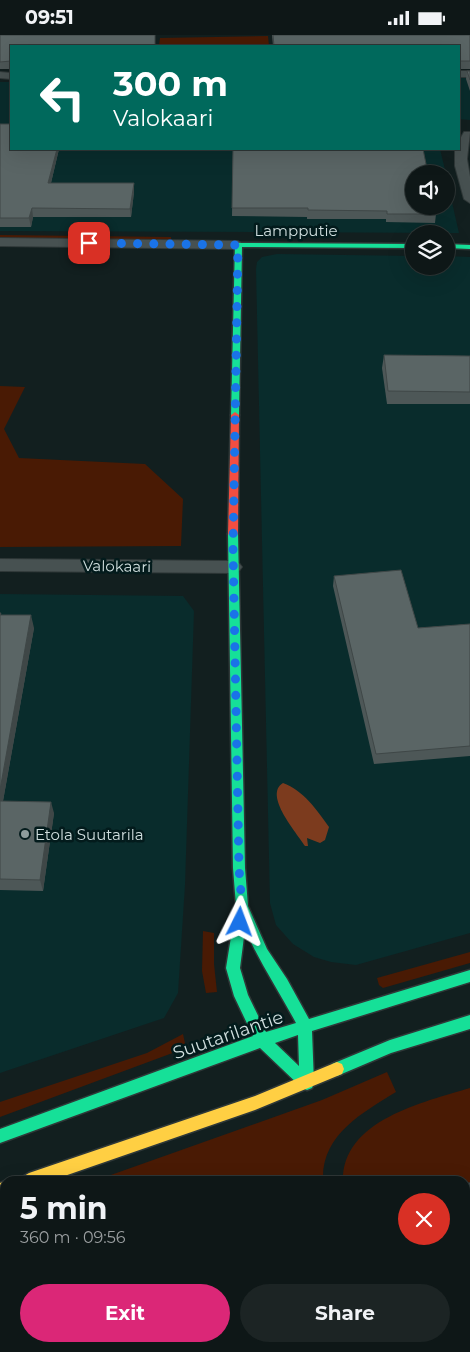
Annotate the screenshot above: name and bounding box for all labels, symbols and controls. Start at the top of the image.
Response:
text: 09:51 [25,6,74,29]
text: 300 m [113,62,228,105]
icon: left [30,65,95,130]
text: Valokaari [113,105,213,132]
map controls [405,165,455,275]
button: sound [405,165,455,215]
street label: Lampputie [254,221,338,240]
pin [68,222,110,264]
button: layers [405,225,455,275]
icon: arrive [75,229,103,257]
street label: Valokaari [83,556,151,576]
place label: Etola Suutarila [35,825,144,844]
marker: Etola Suutarila [19,828,31,840]
position arrow [213,895,265,947]
street label: Suutarilantie [170,1006,286,1064]
text: 5 min [20,1190,108,1227]
button: close [398,1193,450,1245]
text: 360 m · 09:56 [20,1228,125,1247]
button: Exit [20,1284,230,1342]
button: Share [240,1284,450,1342]

